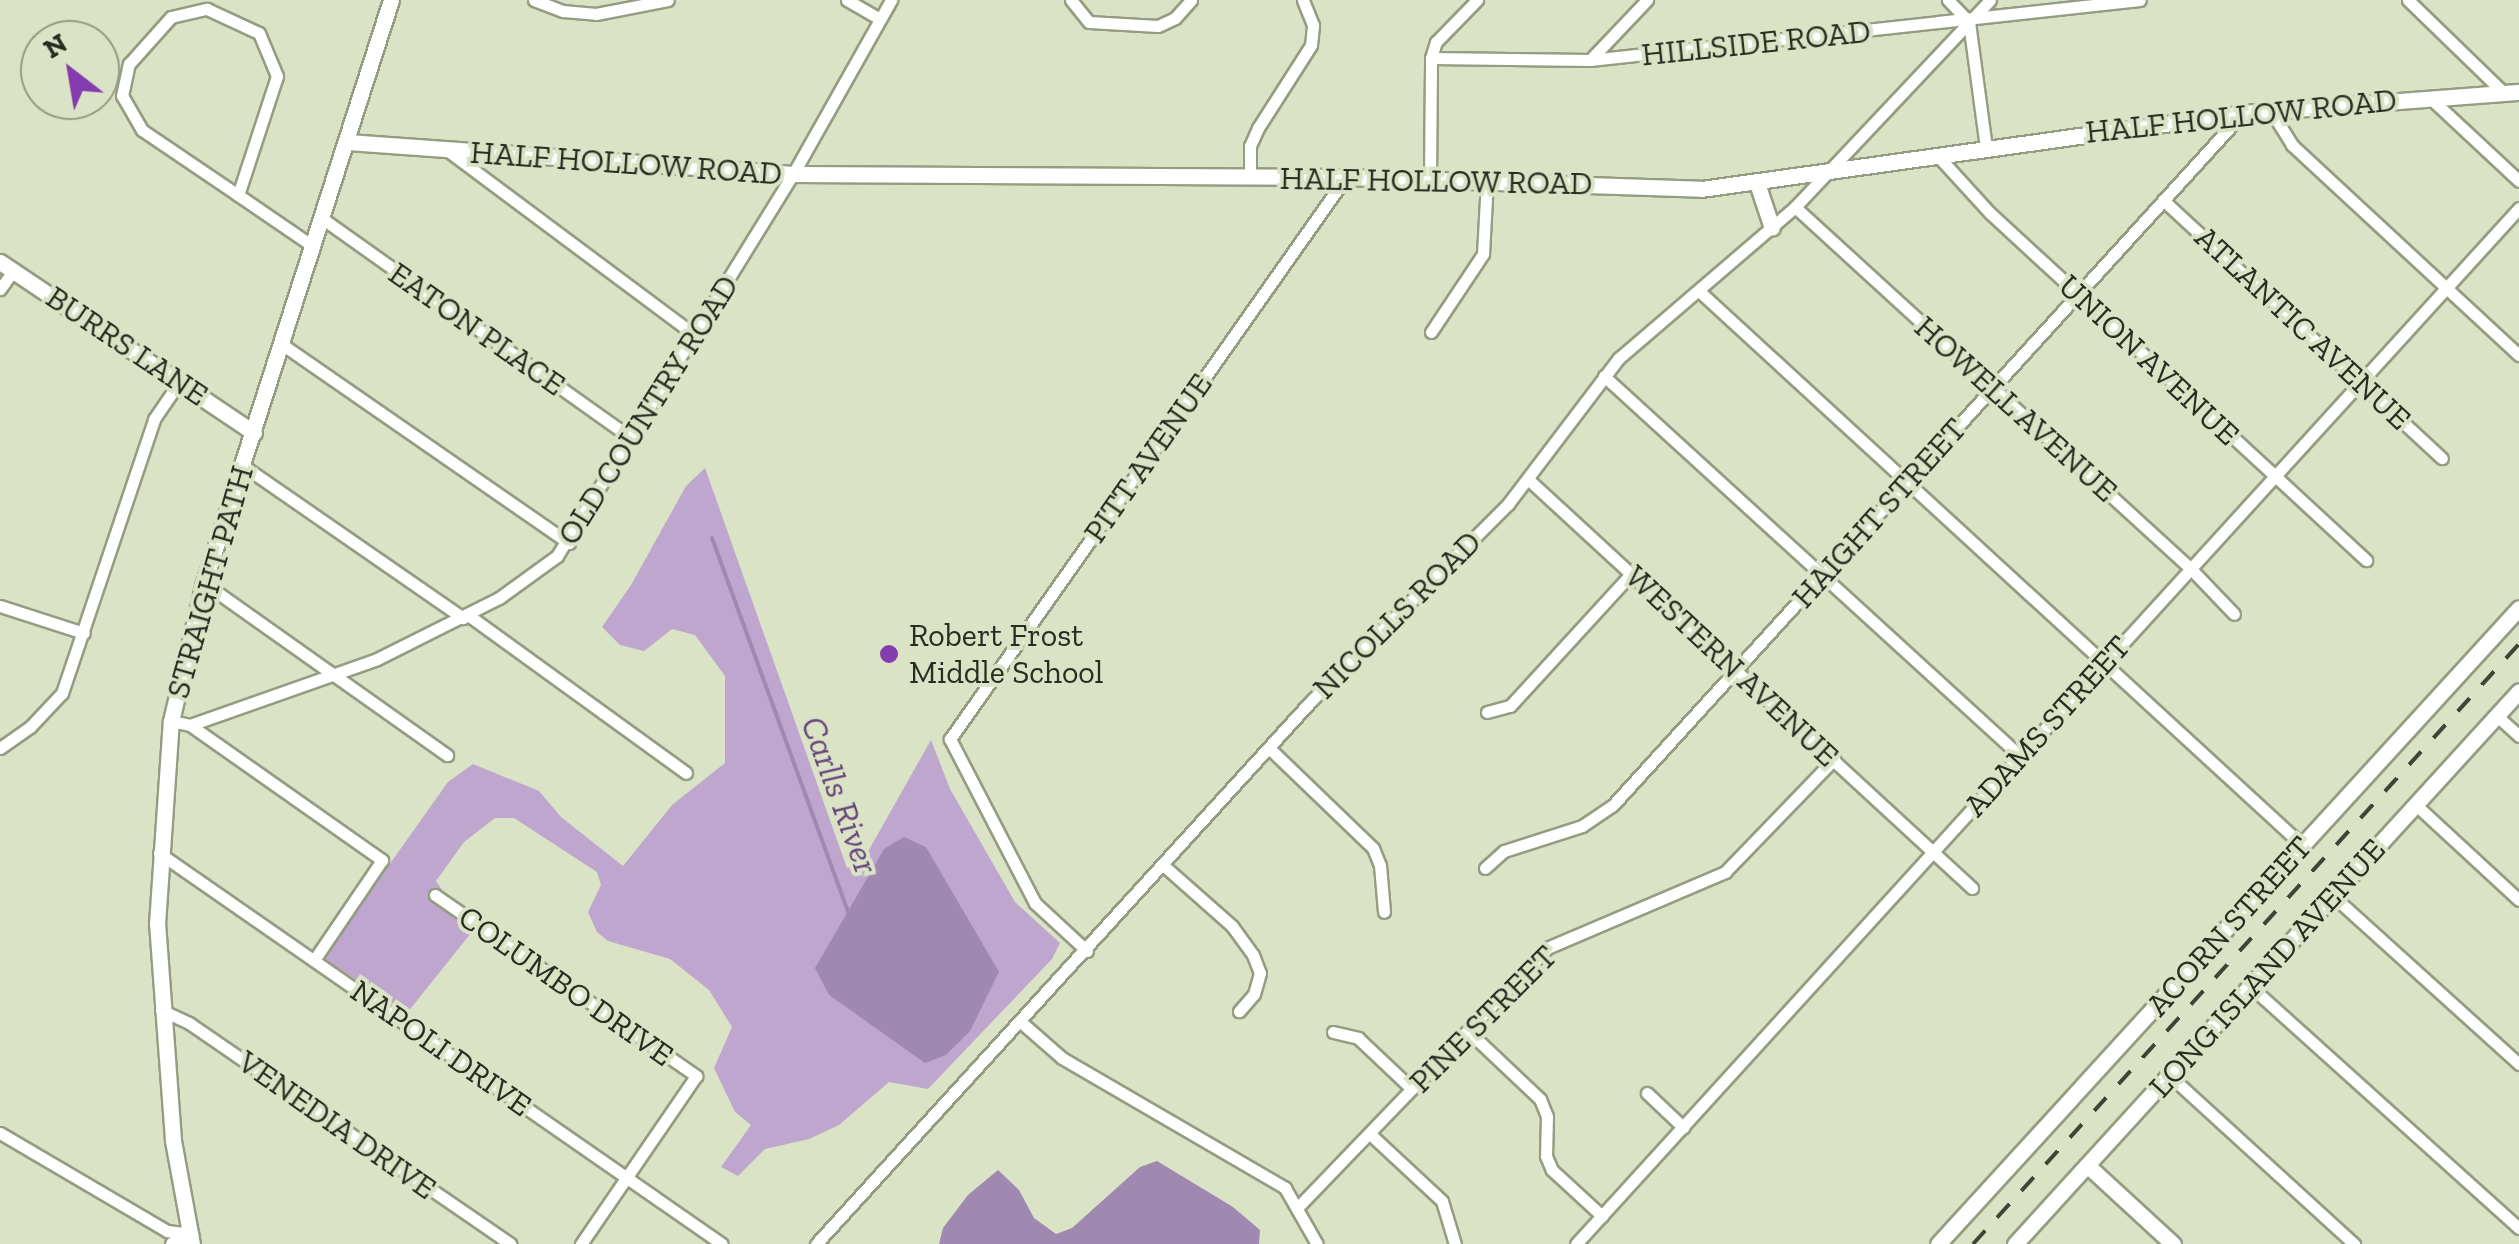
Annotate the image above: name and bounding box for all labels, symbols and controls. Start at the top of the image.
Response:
street label: HILLSIDE ROAD [1640,12,1872,74]
north arrow [20,20,120,120]
text: N [38,26,73,65]
street label: HALF HOLLOW ROAD [2083,80,2399,152]
street label: HALF HOLLOW ROAD [468,133,784,193]
street label: HALF HOLLOW ROAD [1279,159,1593,203]
street label: ATLANTIC AVENUE [2187,218,2419,438]
street label: EATON PLACE [382,254,572,404]
street label: UNION AVENUE [2050,266,2248,454]
street label: OLD COUNTRY ROAD [549,268,747,552]
street label: BURRS LANE [39,278,215,414]
street label: HOWELL AVENUE [1906,307,2126,511]
street label: PITT AVENUE [1075,366,1221,550]
street label: HAIGHT STREET [1784,410,1974,616]
street label: STRAIGHT PATH [158,461,262,703]
street label: NICOLLS ROAD [1305,523,1489,707]
street label: WESTERN AVENUE [1617,557,1847,775]
place label: Robert Frost Middle School [909,617,1103,692]
street label: ADAMS STREET [1956,628,2138,824]
marker: Robert Frost Middle School [878,643,900,665]
water label: Carlls River [792,711,888,879]
street label: ACORN STREET [2138,828,2320,1024]
street label: LONG ISLAND AVENUE [2140,831,2394,1105]
street label: COLUMBO DRIVE [451,898,681,1074]
street label: PINE STREET [1401,937,1565,1101]
street label: NAPOLI DRIVE [343,972,539,1124]
street label: VENEDIA DRIVE [230,1042,444,1208]

